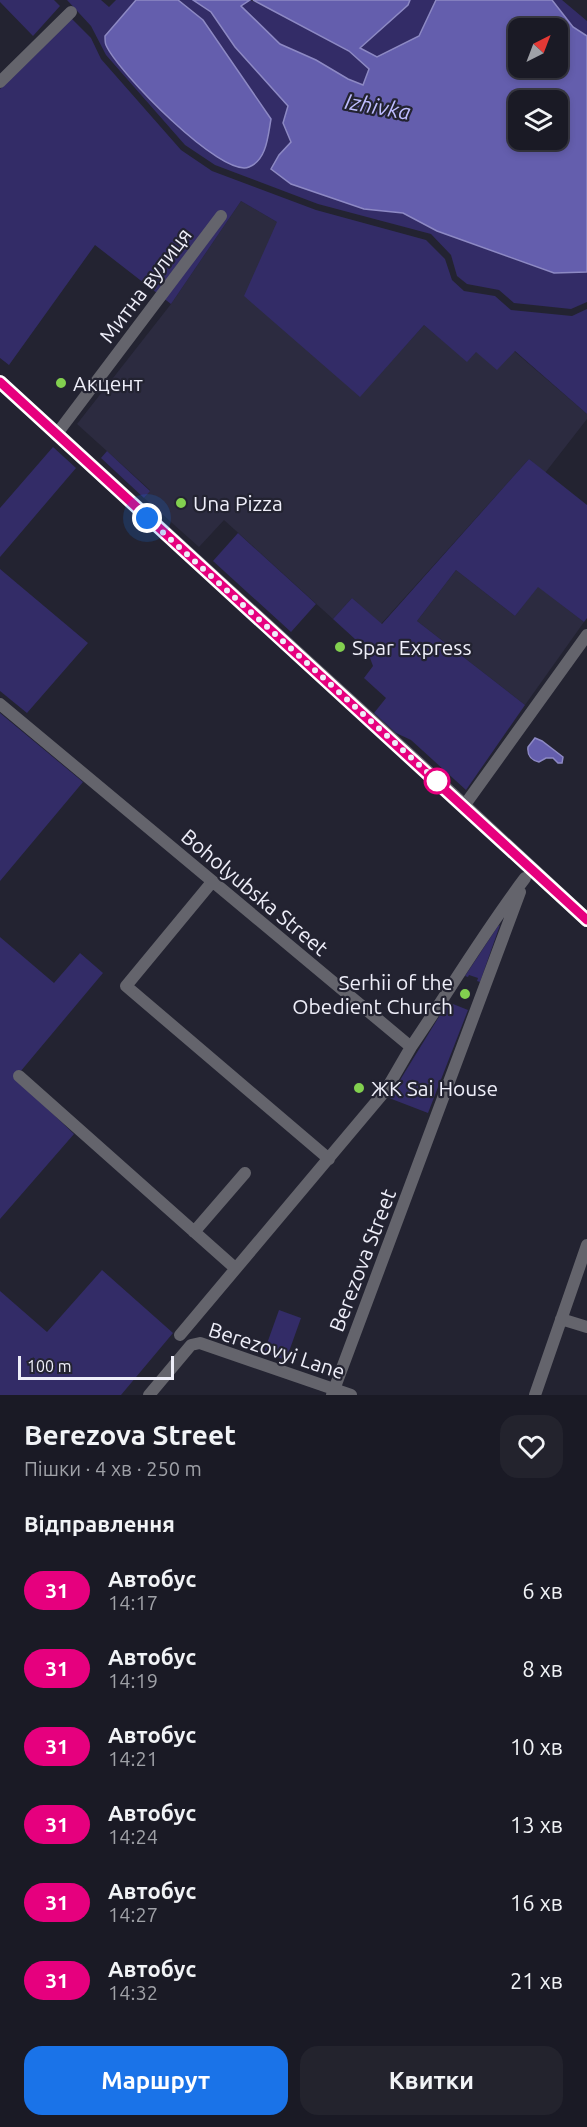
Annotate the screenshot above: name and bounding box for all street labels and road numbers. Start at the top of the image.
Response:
street label: Митна вулиця [94,223,196,347]
street label: Boholyubska Street [177,824,333,960]
street label: Berezova Street [324,1185,400,1335]
street label: Berezovyi Lane [206,1317,348,1383]

